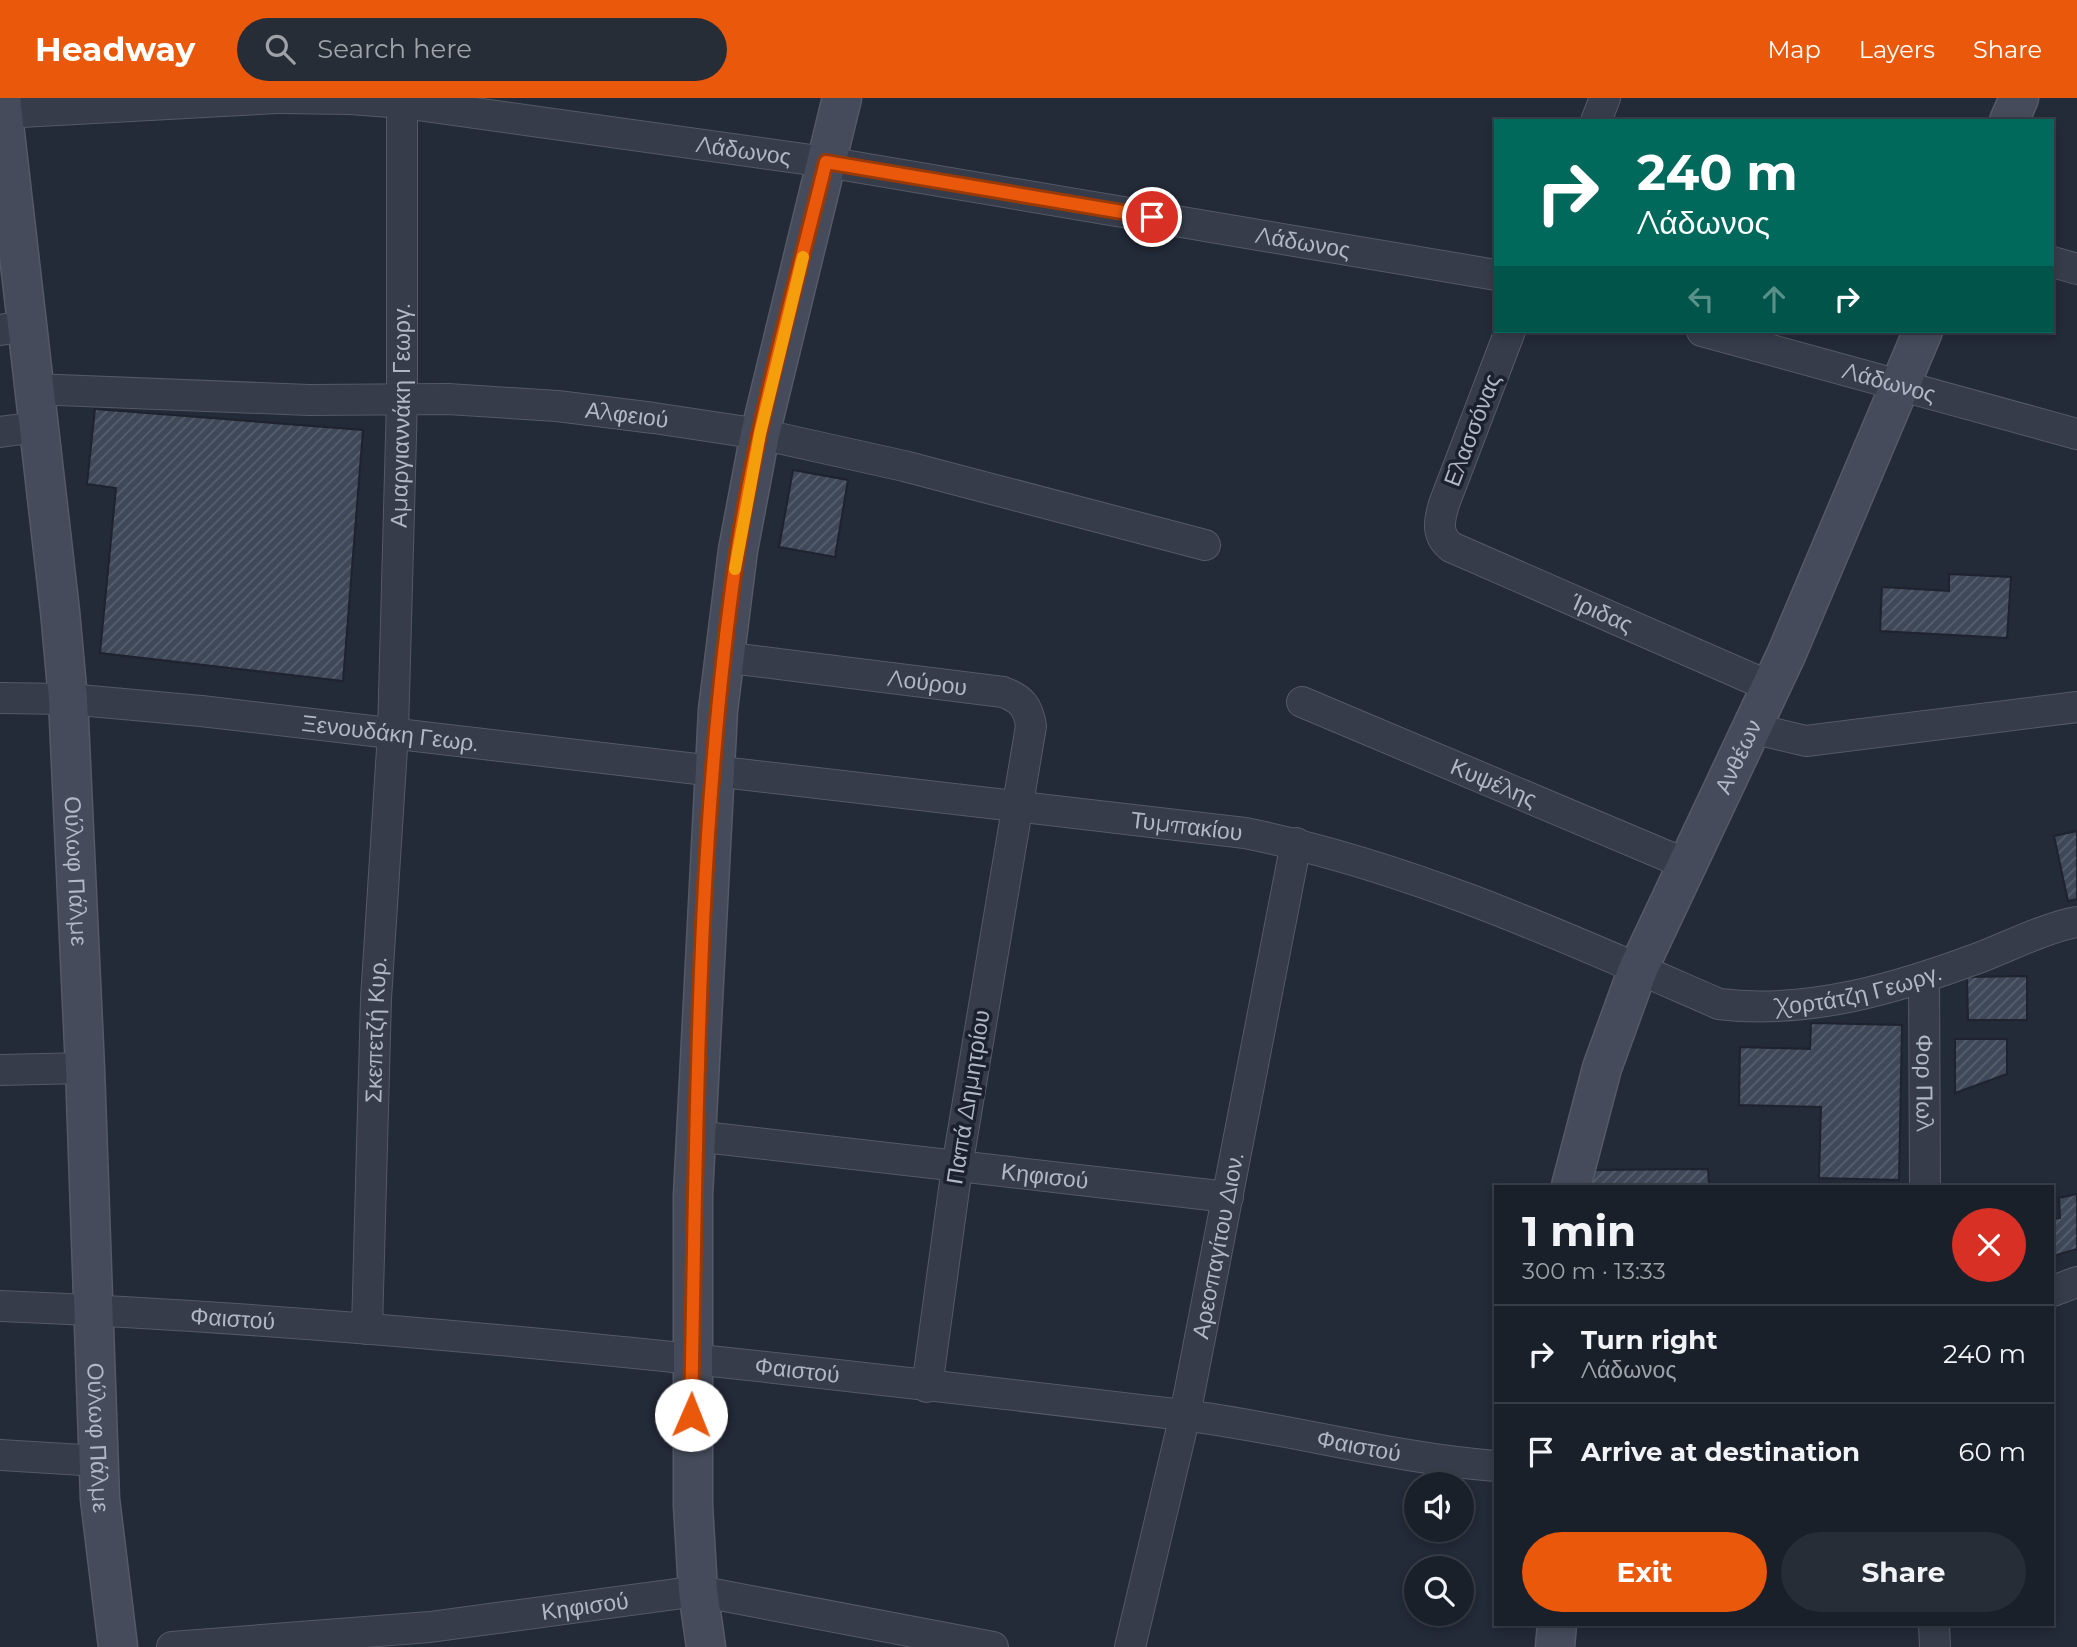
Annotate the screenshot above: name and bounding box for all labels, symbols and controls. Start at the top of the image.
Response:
search box [237,18,727,81]
text: Headway [35,29,195,69]
icon: search [261,30,299,68]
text: Search here [317,33,472,65]
text: Map [1767,35,1821,64]
text: Layers [1859,35,1935,64]
text: Share [1973,35,2042,64]
street label: Λάδωνος [694,130,793,171]
text: 240 m [1637,143,1798,202]
icon: right [1522,147,1613,238]
pin [1122,187,1182,247]
icon: arrive [1133,198,1171,236]
text: Λάδωνος [1637,203,1770,242]
street label: Λάδωνος [1254,221,1352,264]
icon: left [1682,280,1720,318]
icon: ahead [1755,280,1793,318]
icon: right [1828,280,1866,318]
street label: Αμαργιαννάκη Γεωργ. [385,304,416,528]
street label: Λάδωνος [1839,356,1939,409]
street label: Ελασσόνας [1438,370,1506,490]
street label: Αλφειού [584,396,670,434]
street label: Ίριδας [1566,587,1637,639]
street label: Λούρου [886,664,969,701]
street label: Ξενουδάκη Γεωρ. [300,709,480,757]
street label: Ανθέων [1709,715,1768,798]
street label: Κυψέλης [1446,752,1541,813]
street label: Ούλωφ Πάλμε [58,795,93,947]
street label: Τυμπακίου [1129,806,1244,847]
street label: Σκεπετζή Κυρ. [359,956,393,1104]
street label: Χορτάτζη Γεωργ. [1772,958,1945,1020]
street label: Παπά Δημητρίου [940,1008,996,1186]
street label: Φορ Πωλ [1910,1034,1939,1132]
street label: Αρεοπαγίτου Διον. [1186,1150,1250,1341]
street label: Κηφισού [1000,1157,1090,1195]
text: 1 min [1522,1205,1636,1257]
button: close [1952,1208,2026,1282]
text: 300 m · 13:33 [1522,1257,1666,1285]
street label: Φαιστού [189,1302,276,1336]
text: Turn right [1581,1324,1717,1356]
icon: right [1522,1335,1560,1373]
text: 240 m [1943,1338,2026,1370]
street label: Φαιστού [753,1352,841,1389]
text: Λάδωνος [1581,1356,1677,1384]
street label: Ούλωφ Πάλμε [81,1362,116,1514]
position arrow [654,1378,728,1452]
street label: Φαιστού [1314,1424,1403,1468]
icon: arrive [1522,1433,1560,1471]
text: Arrive at destination [1581,1436,1860,1468]
text: 60 m [1959,1436,2026,1468]
map controls [1404,1472,1474,1626]
button: sound [1404,1472,1474,1542]
button: Exit [1522,1532,1767,1612]
button: Share [1781,1532,2026,1612]
button: search [1404,1556,1474,1626]
street label: Κηφισού [539,1586,630,1626]

